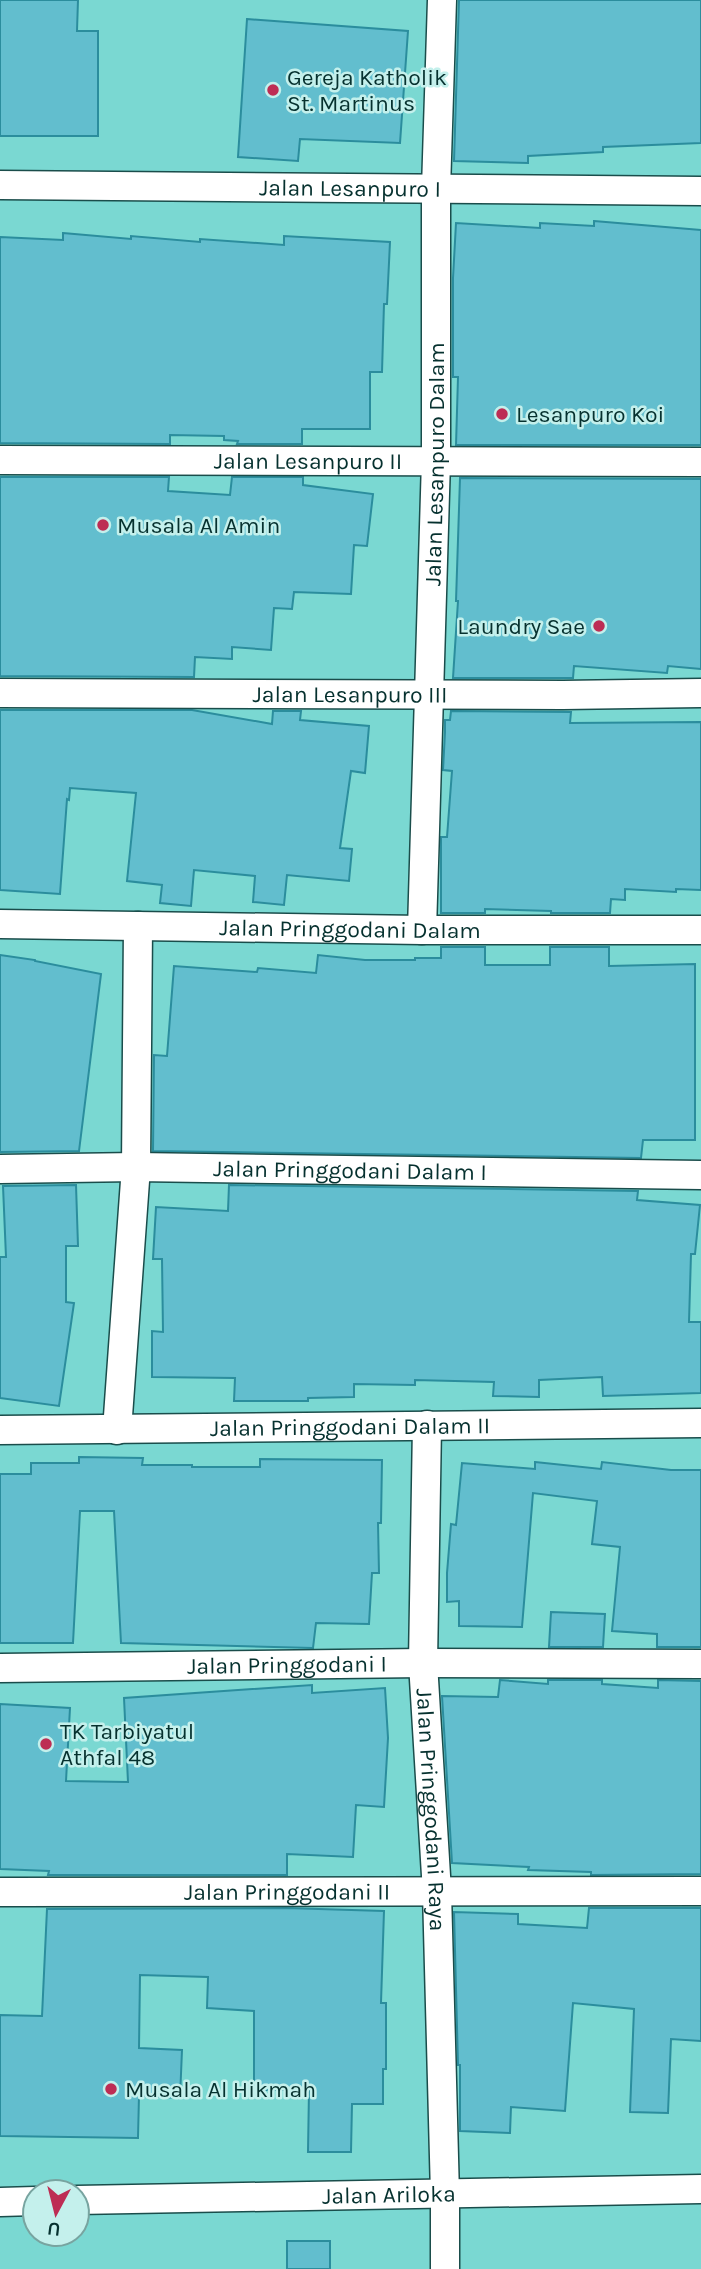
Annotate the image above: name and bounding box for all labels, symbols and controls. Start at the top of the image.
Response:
place label: Gereja Katholik St. Martinus [287,64,447,117]
marker: Gereja Katholik St. Martinus [265,82,281,98]
street label: Jalan Lesanpuro I [259,174,441,202]
street label: Jalan Lesanpuro Dalam [419,342,450,587]
place label: Lesanpuro Koi [516,401,664,428]
marker: Lesanpuro Koi [494,406,510,422]
street label: Jalan Lesanpuro II [214,447,402,475]
place label: Musala Al Amin [117,512,280,539]
marker: Musala Al Amin [95,517,111,533]
place label: Laundry Sae [457,613,585,640]
marker: Laundry Sae [591,618,607,634]
street label: Jalan Lesanpuro III [253,680,447,708]
street label: Jalan Pringgodani Dalam [219,914,481,944]
street label: Jalan Pringgodani Dalam I [213,1155,487,1185]
street label: Jalan Pringgodani Dalam II [210,1412,490,1441]
street label: Jalan Pringgodani I [187,1650,387,1679]
street label: Jalan Pringgodani Raya [411,1687,452,1932]
place label: TK Tarbiyatul Athfal 48 [60,1718,194,1771]
marker: TK Tarbiyatul Athfal 48 [38,1736,54,1752]
street label: Jalan Pringgodani II [184,1878,390,1905]
place label: Musala Al Hikmah [125,2076,316,2103]
marker: Musala Al Hikmah [103,2081,119,2097]
north arrow [21,2178,91,2248]
street label: Jalan Ariloka [322,2180,456,2209]
text: U [46,2217,62,2241]

